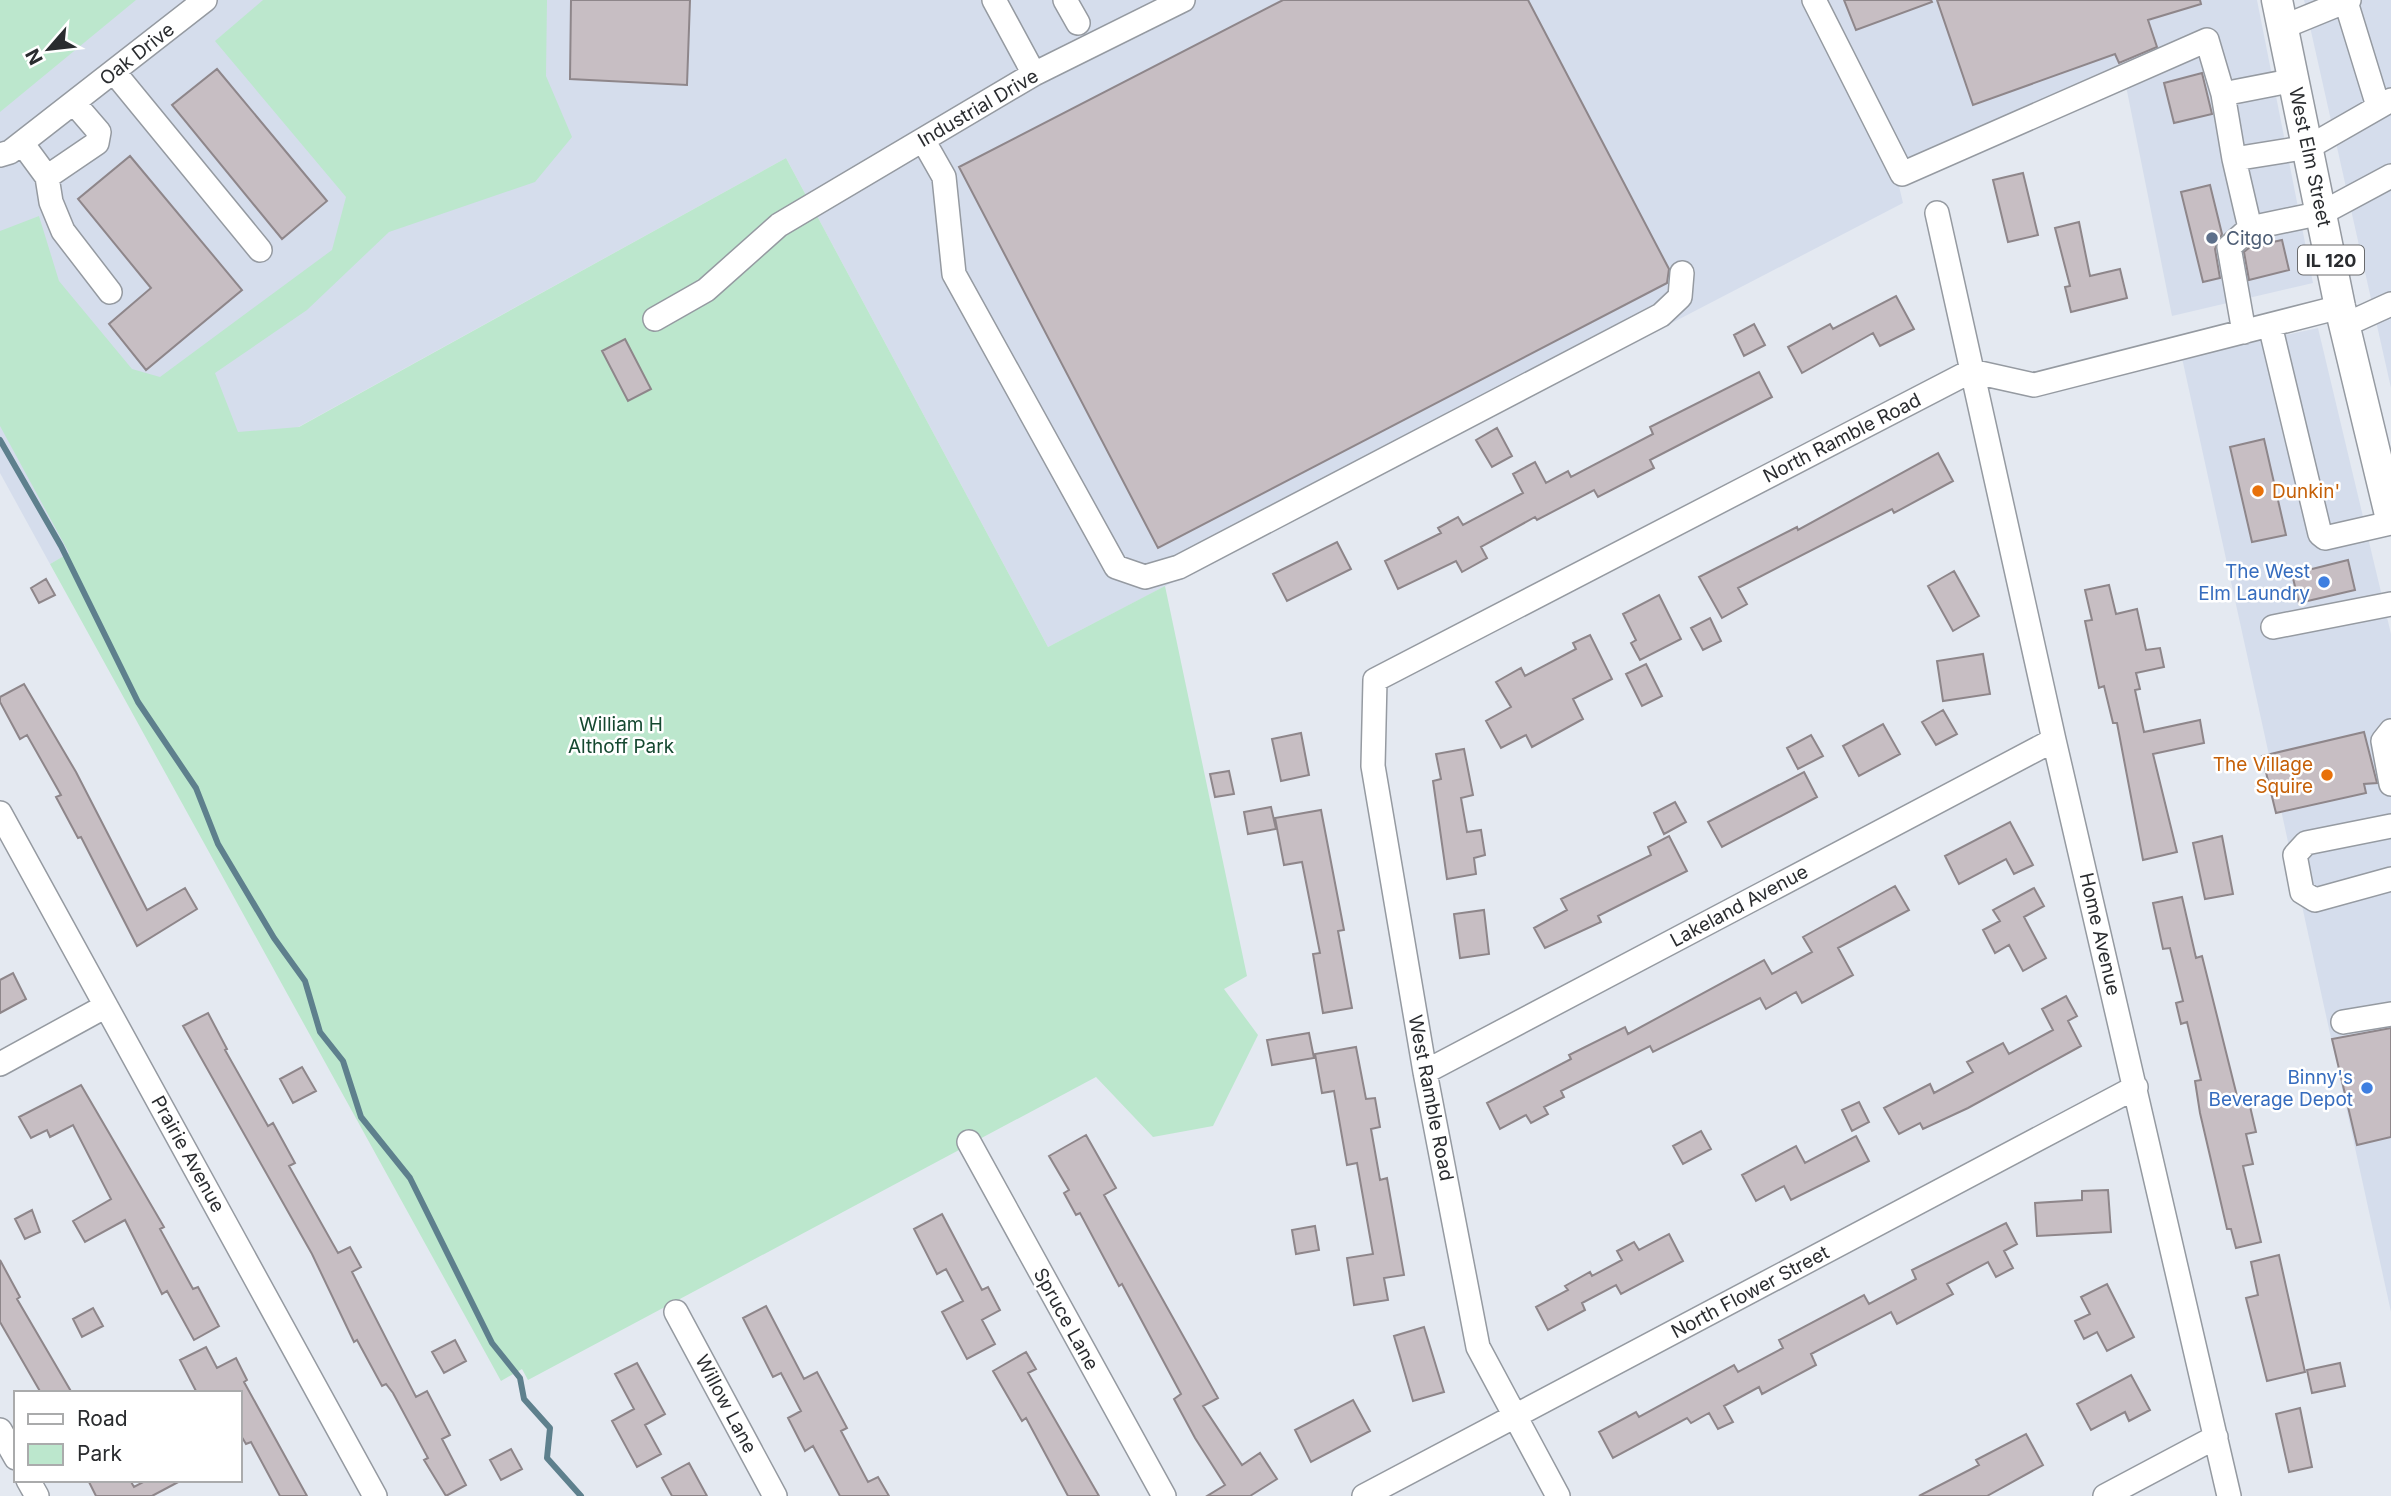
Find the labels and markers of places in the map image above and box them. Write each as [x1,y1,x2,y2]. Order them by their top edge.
place label: Citgo [2226,227,2274,250]
marker: Citgo [2204,230,2220,246]
place label: Dunkin' [2272,480,2340,503]
marker: Dunkin' [2250,483,2266,499]
place label: The West Elm Laundry [2198,560,2310,605]
marker: The West Elm Laundry [2316,574,2332,590]
place label: The Village Squire [2213,753,2313,798]
marker: The Village Squire [2319,767,2335,783]
place label: Binny's Beverage Depot [2209,1066,2353,1111]
marker: Binny's Beverage Depot [2359,1080,2375,1096]

